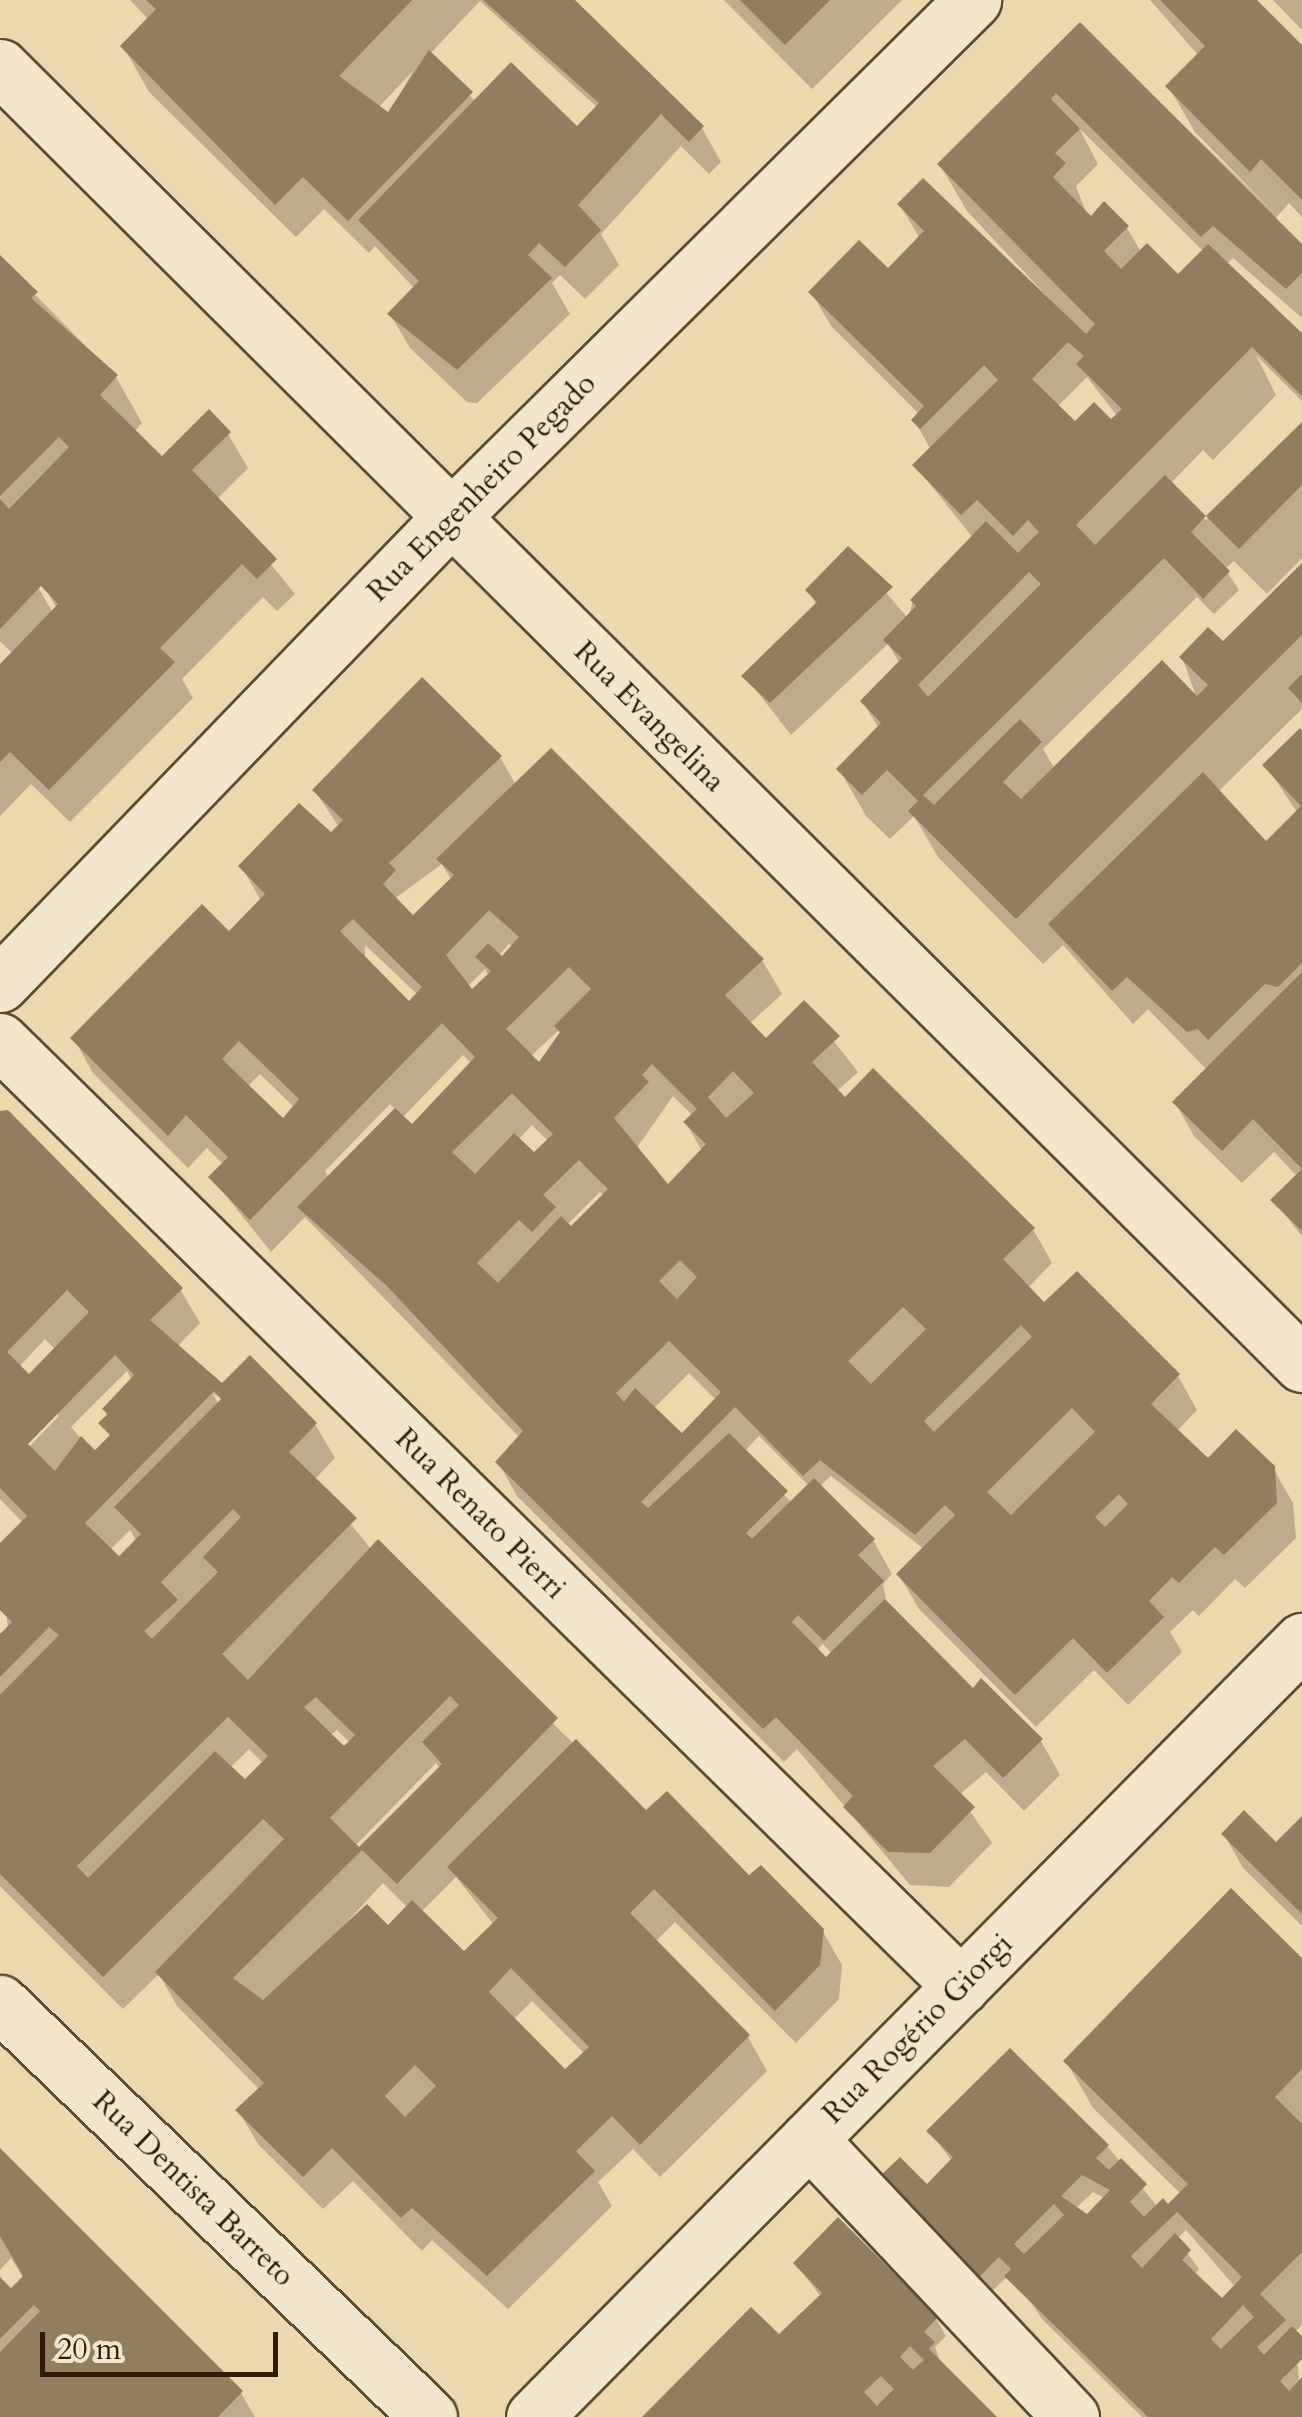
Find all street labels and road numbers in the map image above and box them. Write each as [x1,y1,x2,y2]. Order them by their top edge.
street label: Rua Engenheiro Pegado [360,366,604,610]
street label: Rua Evangelina [566,634,732,800]
street label: Rua Renato Pierri [387,1421,573,1607]
street label: Rua Rogério Giorgi [815,1926,1021,2132]
street label: Rua Dentista Barreto [85,2084,301,2294]

